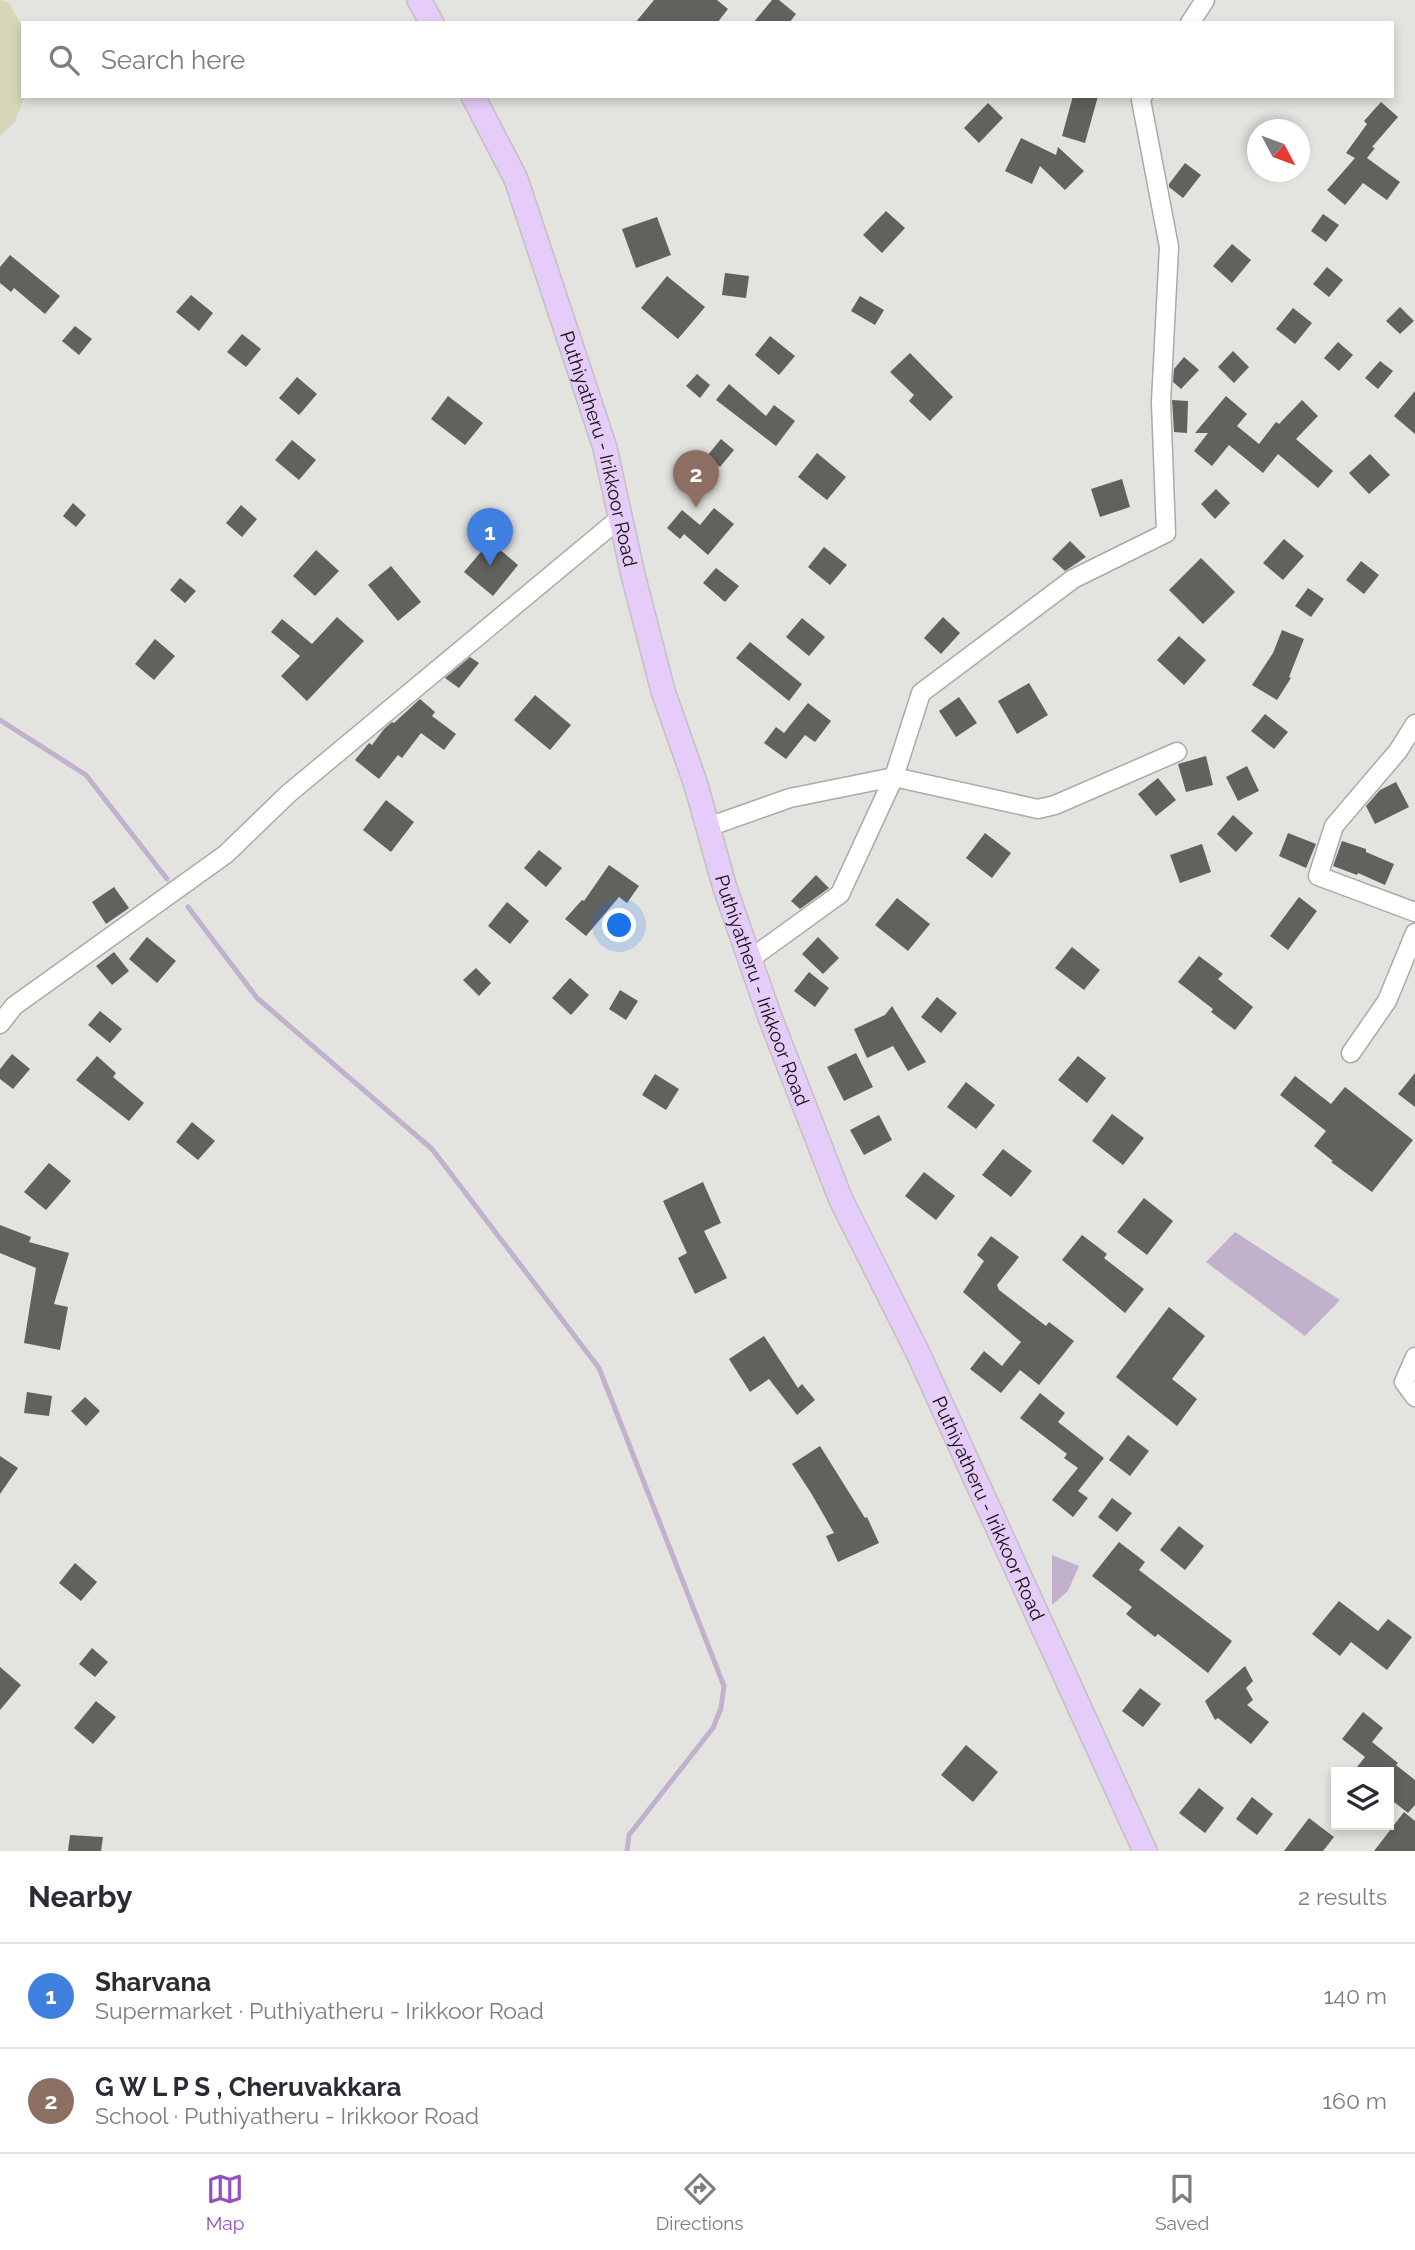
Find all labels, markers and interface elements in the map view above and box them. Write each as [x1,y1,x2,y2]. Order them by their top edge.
search box [21,21,1394,98]
icon: search [45,41,83,79]
text: Search here [101,45,245,75]
north arrow [1247,119,1310,182]
street label: Puthiyatheru - Irikkoor Road [556,328,642,569]
pin: 2 [673,450,719,508]
pin: 1 [467,508,513,566]
street label: Puthiyatheru - Irikkoor Road [711,872,814,1109]
your location [602,908,636,942]
street label: Puthiyatheru - Irikkoor Road [928,1393,1049,1624]
map controls [1331,1767,1394,1830]
button: layers [1331,1767,1394,1830]
text: Nearby [28,1879,132,1914]
text: 2 results [1298,1883,1387,1910]
text: Sharvana [95,1967,211,1997]
text: 1 [45,1982,57,2009]
text: 140 m [1324,1982,1387,2009]
text: Supermarket · Puthiyatheru - Irikkoor Road [95,1997,544,2024]
text: G W L P S , Cheruvakkara [95,2072,402,2102]
text: 2 [45,2087,57,2114]
text: 160 m [1322,2087,1387,2114]
text: School · Puthiyatheru - Irikkoor Road [95,2102,479,2129]
tab: Map [206,2170,244,2234]
tab: Directions [656,2170,744,2234]
tab: Saved [1155,2170,1209,2234]

